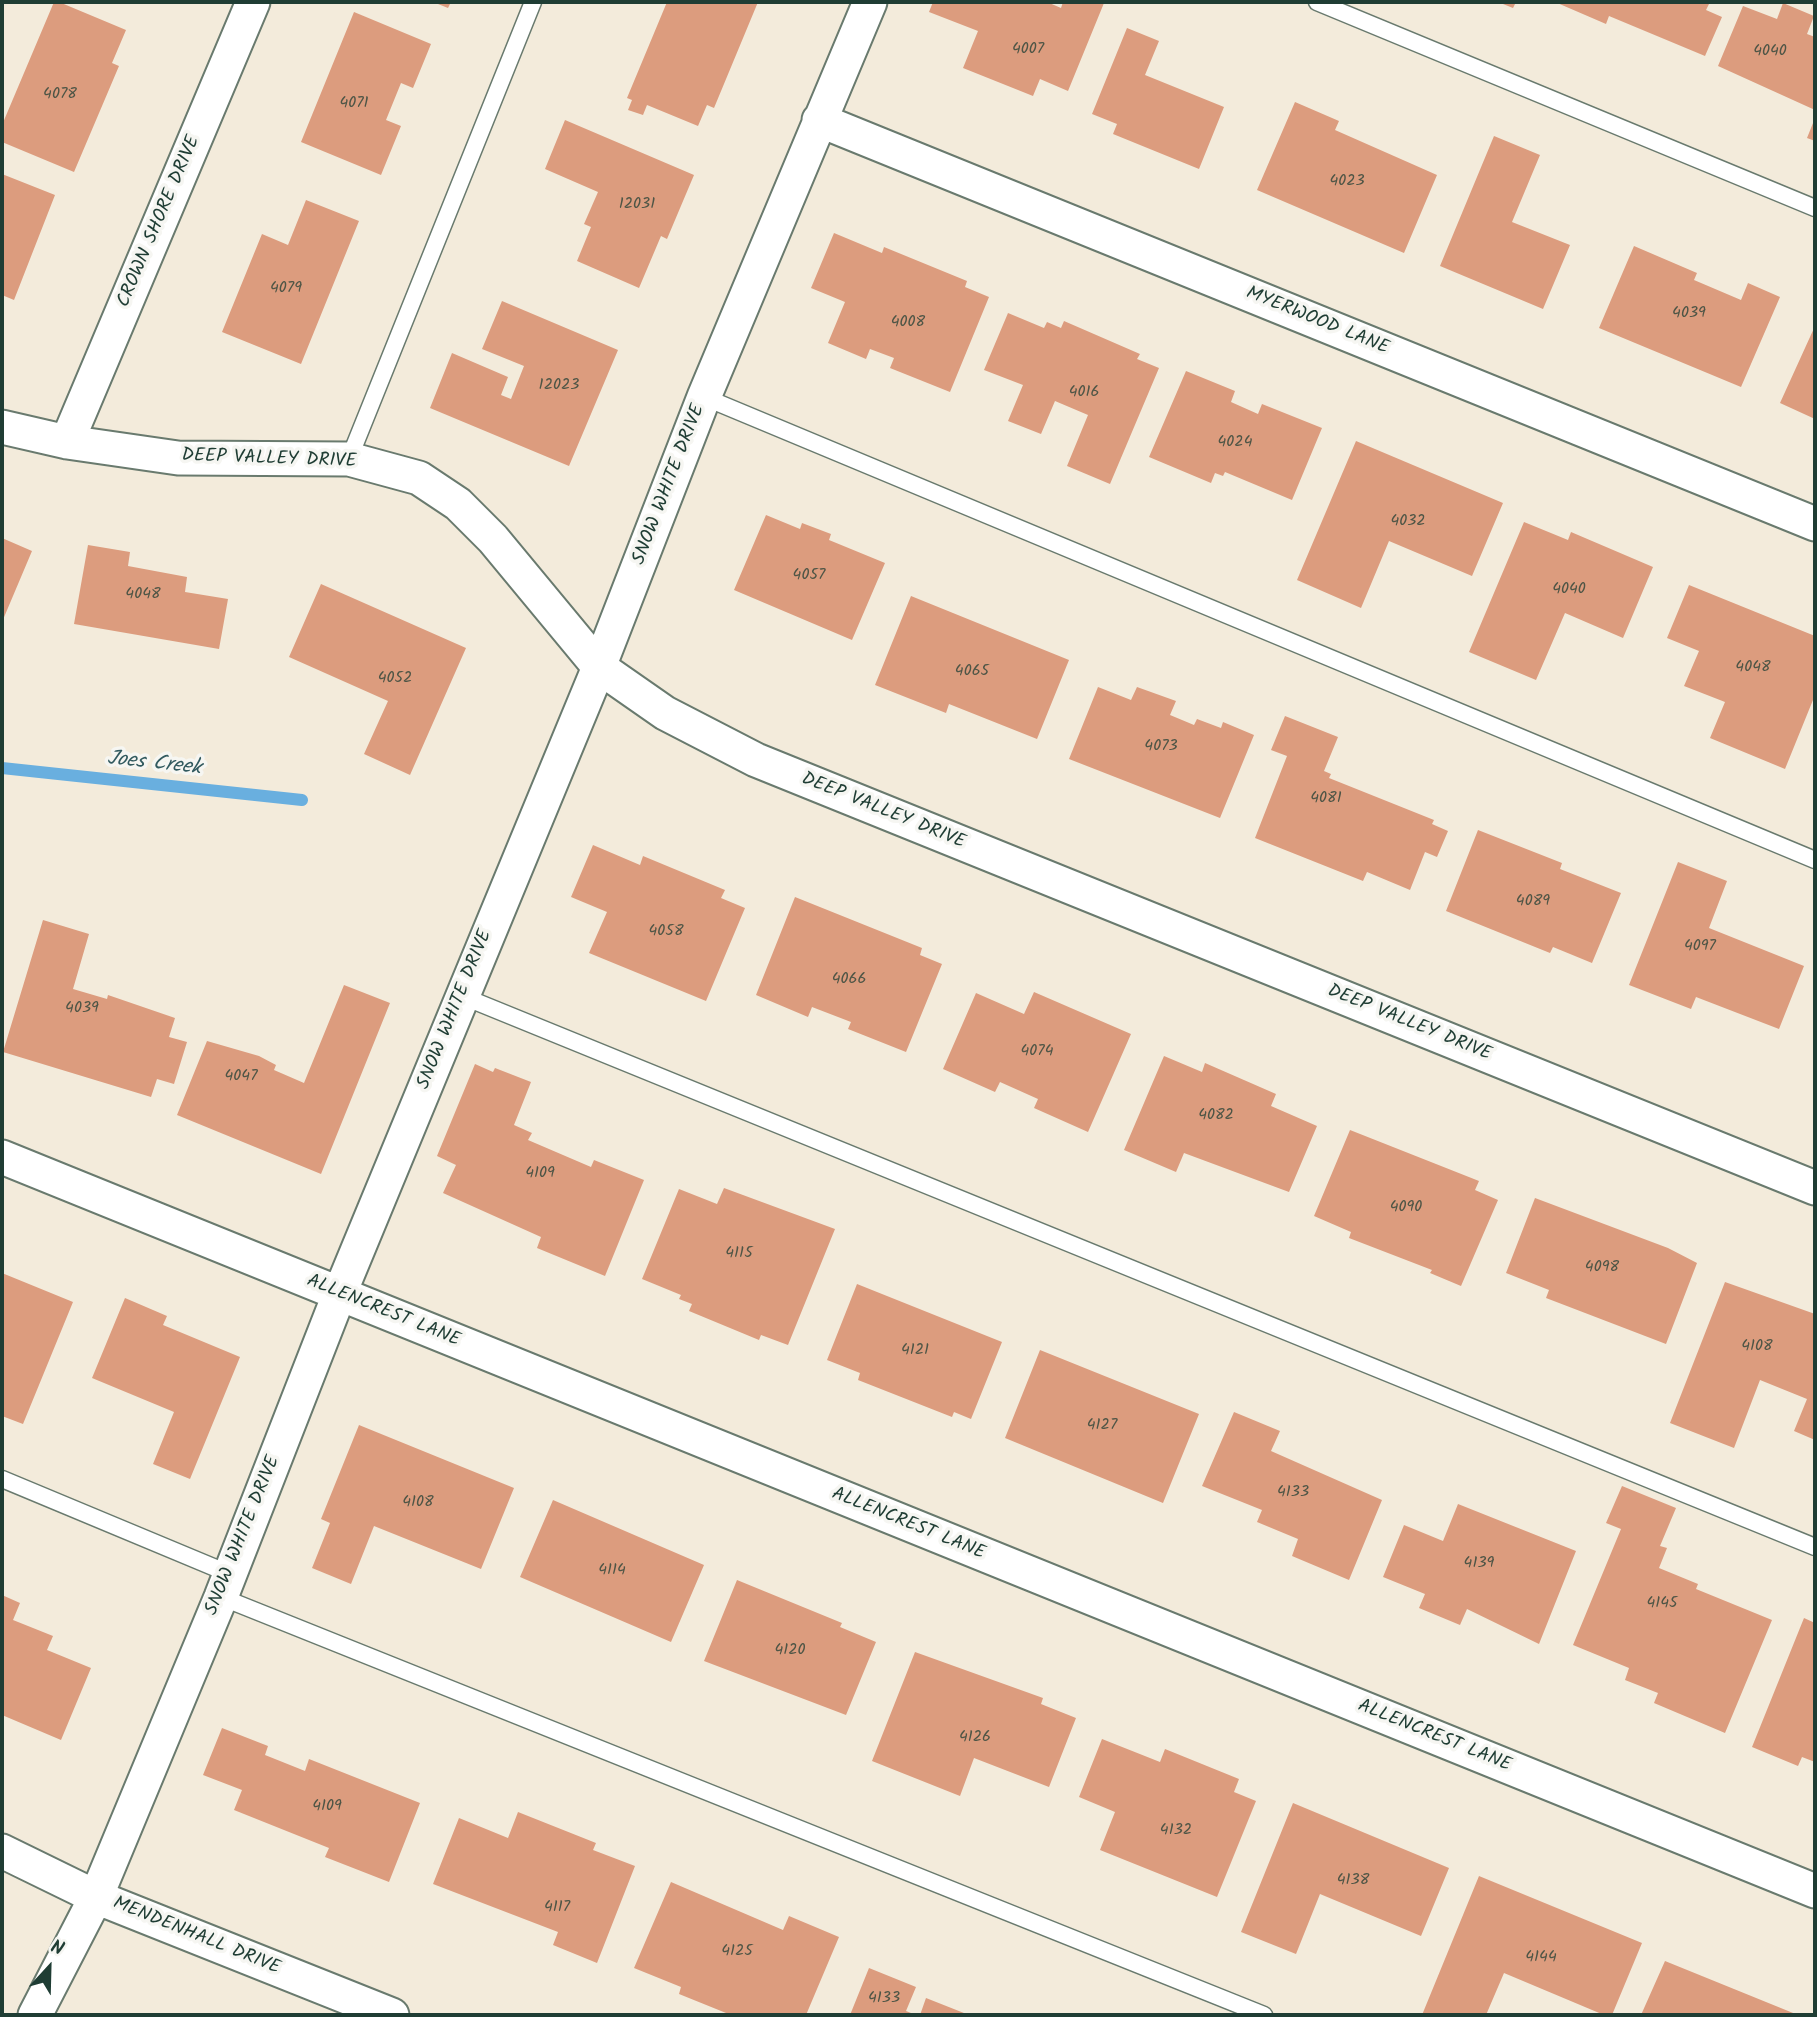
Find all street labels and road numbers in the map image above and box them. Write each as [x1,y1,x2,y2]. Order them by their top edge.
street label: CROWN SHORE DRIVE [114,133,206,311]
street label: MYERWOOD LANE [1242,283,1392,361]
street label: SNOW WHITE DRIVE [629,402,711,568]
street label: DEEP VALLEY DRIVE [181,446,357,474]
street label: DEEP VALLEY DRIVE [798,769,968,855]
street label: SNOW WHITE DRIVE [414,927,498,1093]
street label: DEEP VALLEY DRIVE [1324,981,1494,1067]
street label: ALLENCREST LANE [303,1271,463,1353]
street label: SNOW WHITE DRIVE [202,1453,286,1619]
street label: ALLENCREST LANE [828,1484,988,1566]
street label: ALLENCREST LANE [1354,1696,1514,1778]
street label: MENDENHALL DRIVE [109,1893,283,1981]

